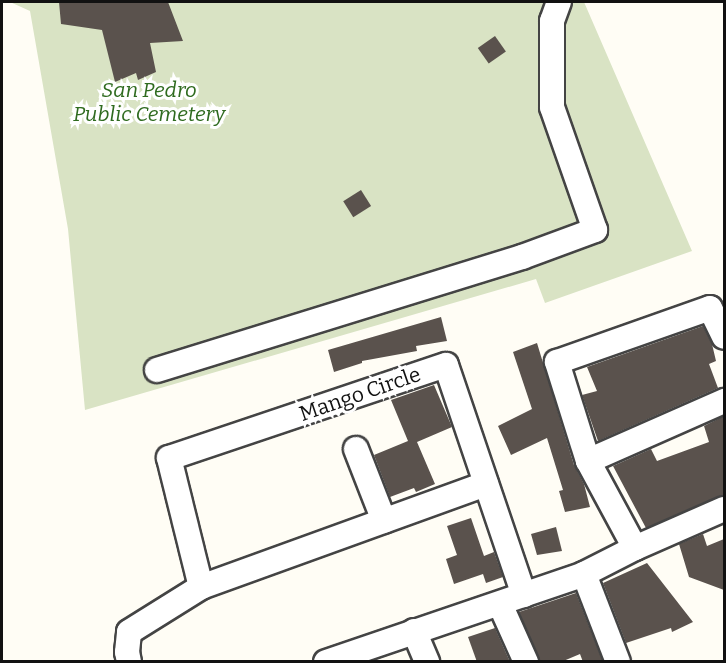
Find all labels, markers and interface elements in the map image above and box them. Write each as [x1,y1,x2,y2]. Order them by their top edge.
park label: San Pedro Public Cemetery [73,77,225,127]
street label: Mango Circle [296,361,424,427]

